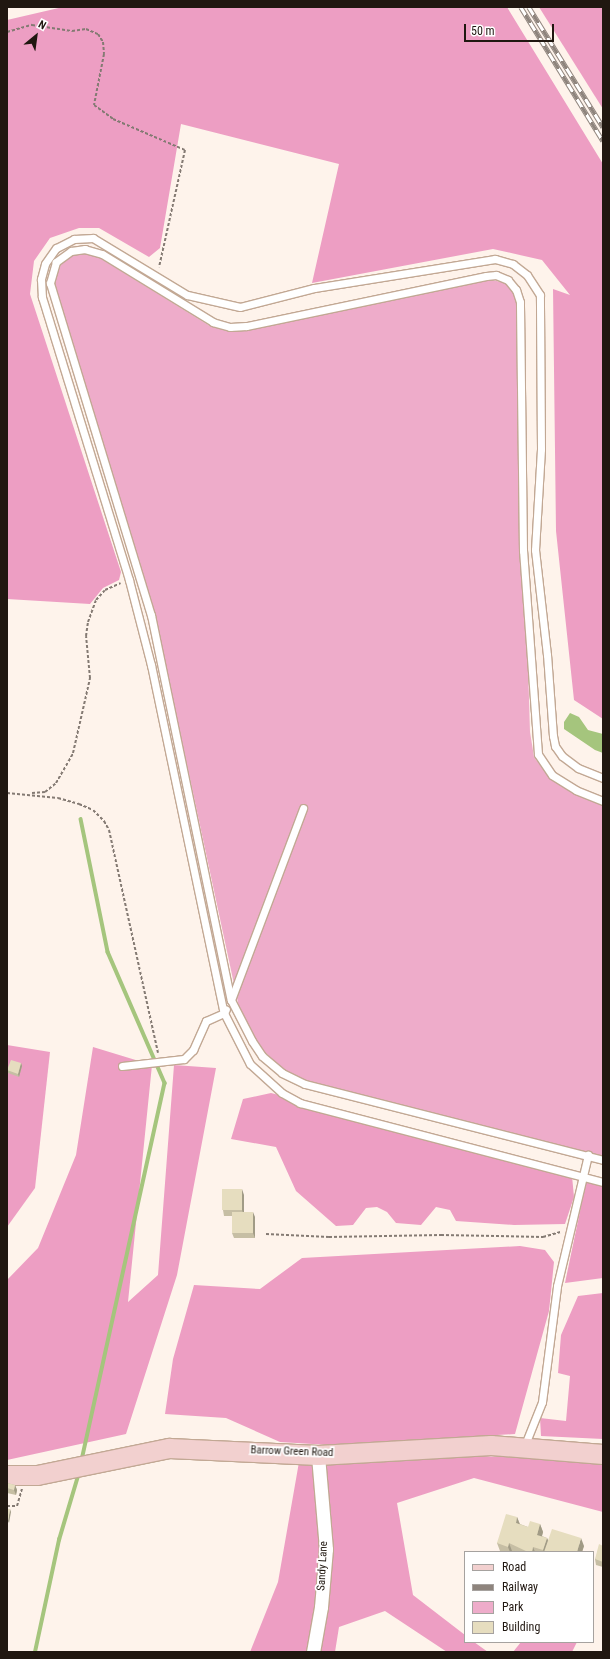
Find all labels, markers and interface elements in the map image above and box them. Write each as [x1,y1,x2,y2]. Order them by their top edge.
north arrow [16,16,56,56]
scale bar [466,16,556,42]
text: N [36,18,48,32]
text: 50 m [471,24,495,38]
street label: Barrow Green Road [250,1444,334,1460]
street label: Sandy Lane [315,1541,331,1591]
legend [464,1551,594,1643]
text: Road [502,1560,526,1574]
text: Railway [502,1580,538,1594]
text: Park [502,1600,523,1614]
text: Building [502,1620,540,1634]

